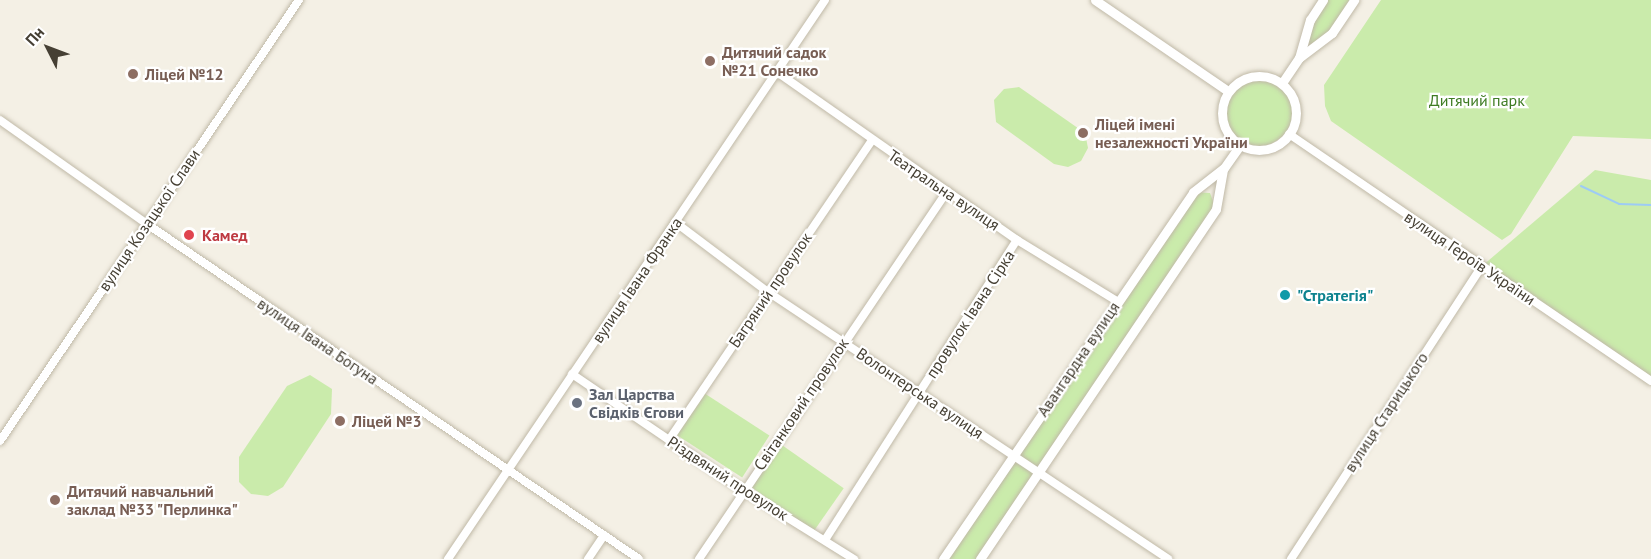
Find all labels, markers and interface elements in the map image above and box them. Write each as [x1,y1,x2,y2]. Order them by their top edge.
north arrow [18,18,78,78]
text: Пн [21,22,48,50]
place label: Дитячий садок №21 Сонечко [722,42,826,80]
marker: Дитячий садок №21 Сонечко [703,54,717,68]
place label: Ліцей №12 [145,64,224,84]
marker: Ліцей №12 [126,67,140,81]
park label: Дитячий парк [1429,90,1525,110]
place label: Ліцей імені незалежності України [1095,114,1248,152]
marker: Ліцей імені незалежності України [1076,126,1090,140]
street label: вулиця Козацької Слави [94,145,204,295]
street label: Театральна вулиця [885,146,1003,234]
street label: вулиця Героїв України [1401,207,1539,309]
street label: вулиця Івана Франка [588,214,686,346]
place label: Камед [202,225,248,245]
marker: Камед [180,226,198,244]
street label: Багряний провулок [724,229,816,351]
street label: провулок Івана Сірка [921,246,1019,382]
place label: "Стратегія" [1297,285,1373,305]
marker: "Стратегія" [1278,288,1292,302]
street label: вулиця Івана Богуна [254,294,382,388]
street label: Авангардна вулиця [1033,298,1123,420]
street label: Світанковий провулок [750,334,852,474]
street label: Волонтерська вулиця [853,343,987,443]
street label: вулиця Старицького [1340,349,1432,475]
place label: Зал Царства Свідків Єгови [589,384,684,422]
marker: Зал Царства Свідків Єгови [570,396,584,410]
place label: Ліцей №3 [352,411,422,431]
marker: Ліцей №3 [333,414,347,428]
street label: Різдвяний провулок [664,432,792,524]
place label: Дитячий навчальний заклад №33 "Перлинка" [67,481,239,519]
marker: Дитячий навчальний заклад №33 "Перлинка" [48,493,62,507]

